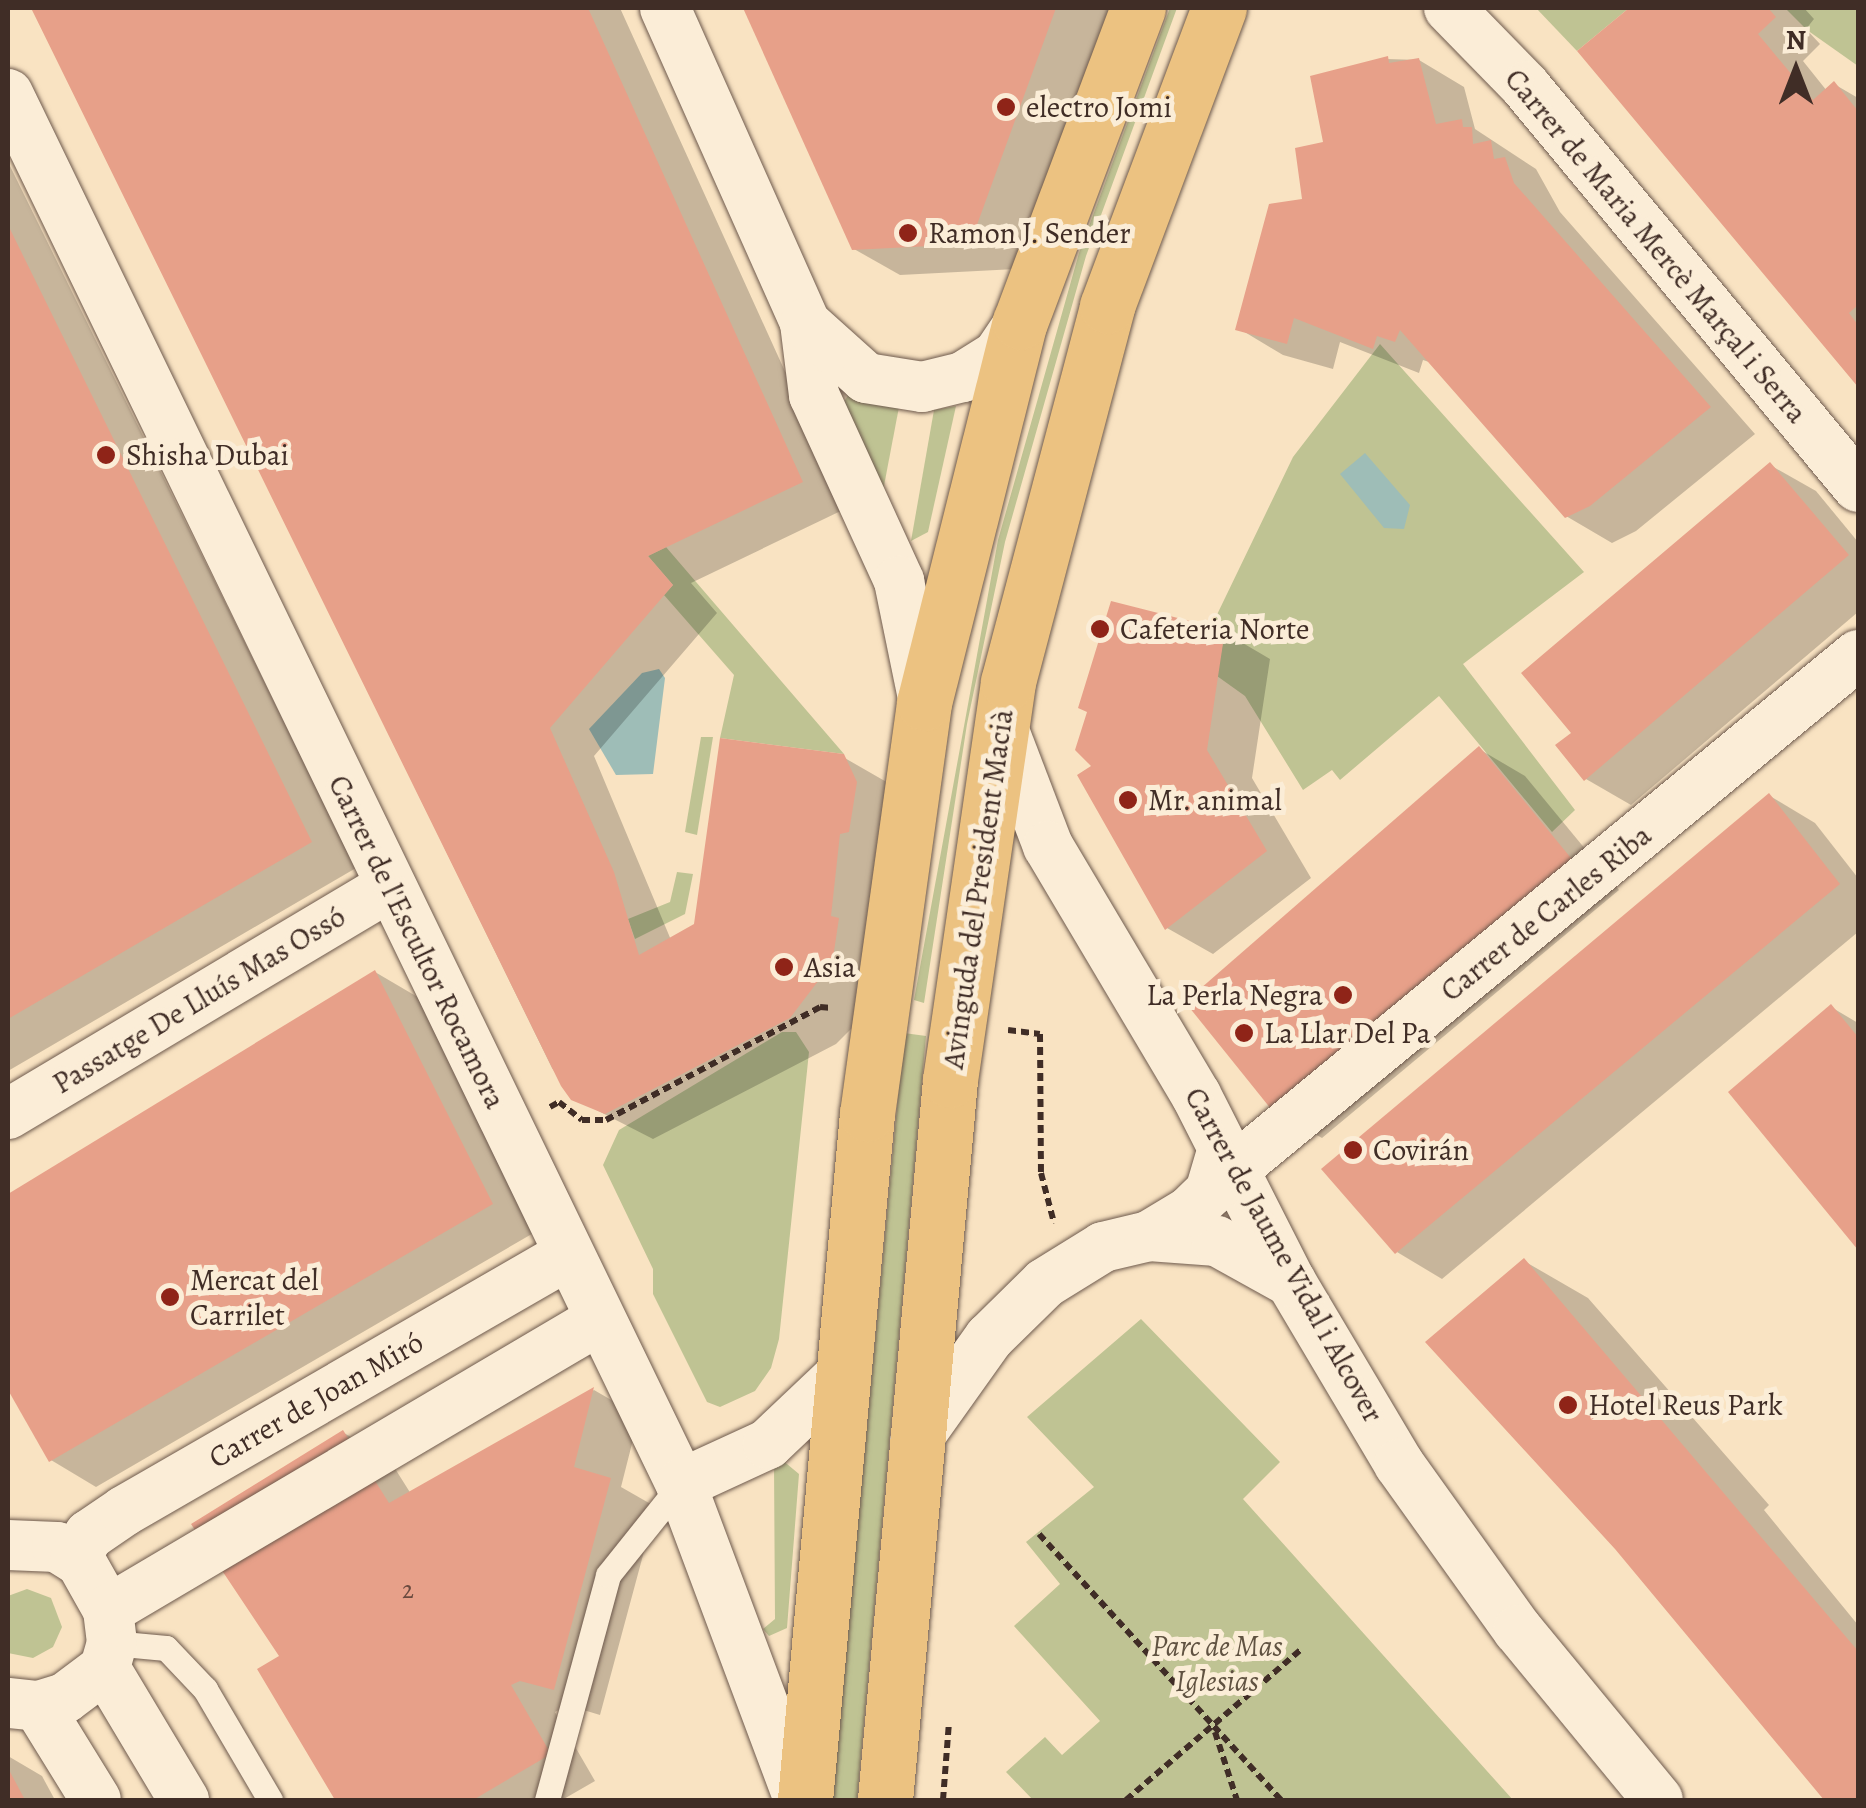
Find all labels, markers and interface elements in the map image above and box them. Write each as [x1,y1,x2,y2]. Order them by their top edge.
north arrow [1746,20,1846,120]
text: N [1786,21,1806,59]
street label: Carrer de Maria Mercè Marçal i Serra [1497,61,1815,431]
place label: electro Jomi [1026,89,1172,125]
marker: electro Jomi [995,96,1017,118]
place label: Ramon J. Sender [928,215,1131,251]
marker: Ramon J. Sender [897,222,919,244]
place label: Shisha Dubai [126,437,289,473]
marker: Shisha Dubai [95,444,117,466]
place label: Cafeteria Norte [1120,611,1310,647]
marker: Cafeteria Norte [1089,618,1111,640]
street label: Avinguda del President Macià [935,707,1021,1071]
street label: Carrer de l'Escultor Rocamora [320,769,514,1115]
place label: Mr. animal [1148,782,1282,818]
marker: Mr. animal [1117,789,1139,811]
street label: Carrer de Carles Riba [1433,817,1659,1009]
street label: Passatge De Lluís Mas Ossó [46,898,352,1102]
place label: Asia [804,949,856,985]
marker: Asia [773,956,795,978]
place label: La Perla Negra [1146,977,1323,1013]
marker: La Perla Negra [1332,984,1354,1006]
place label: La Llar Del Pa [1264,1015,1431,1051]
marker: La Llar Del Pa [1233,1022,1255,1044]
street label: Carrer de Jaume Vidal i Alcover [1177,1081,1391,1429]
place label: Covirán [1373,1132,1469,1168]
marker: Covirán [1342,1139,1364,1161]
place label: Mercat del Carrilet [190,1262,319,1332]
marker: Mercat del Carrilet [159,1286,181,1308]
street label: Carrer de Joan Miró [202,1324,430,1476]
place label: Hotel Reus Park [1588,1387,1783,1423]
marker: Hotel Reus Park [1557,1394,1579,1416]
house number: 2 [402,1575,414,1605]
park label: Parc de Mas Iglesias [1151,1628,1283,1698]

